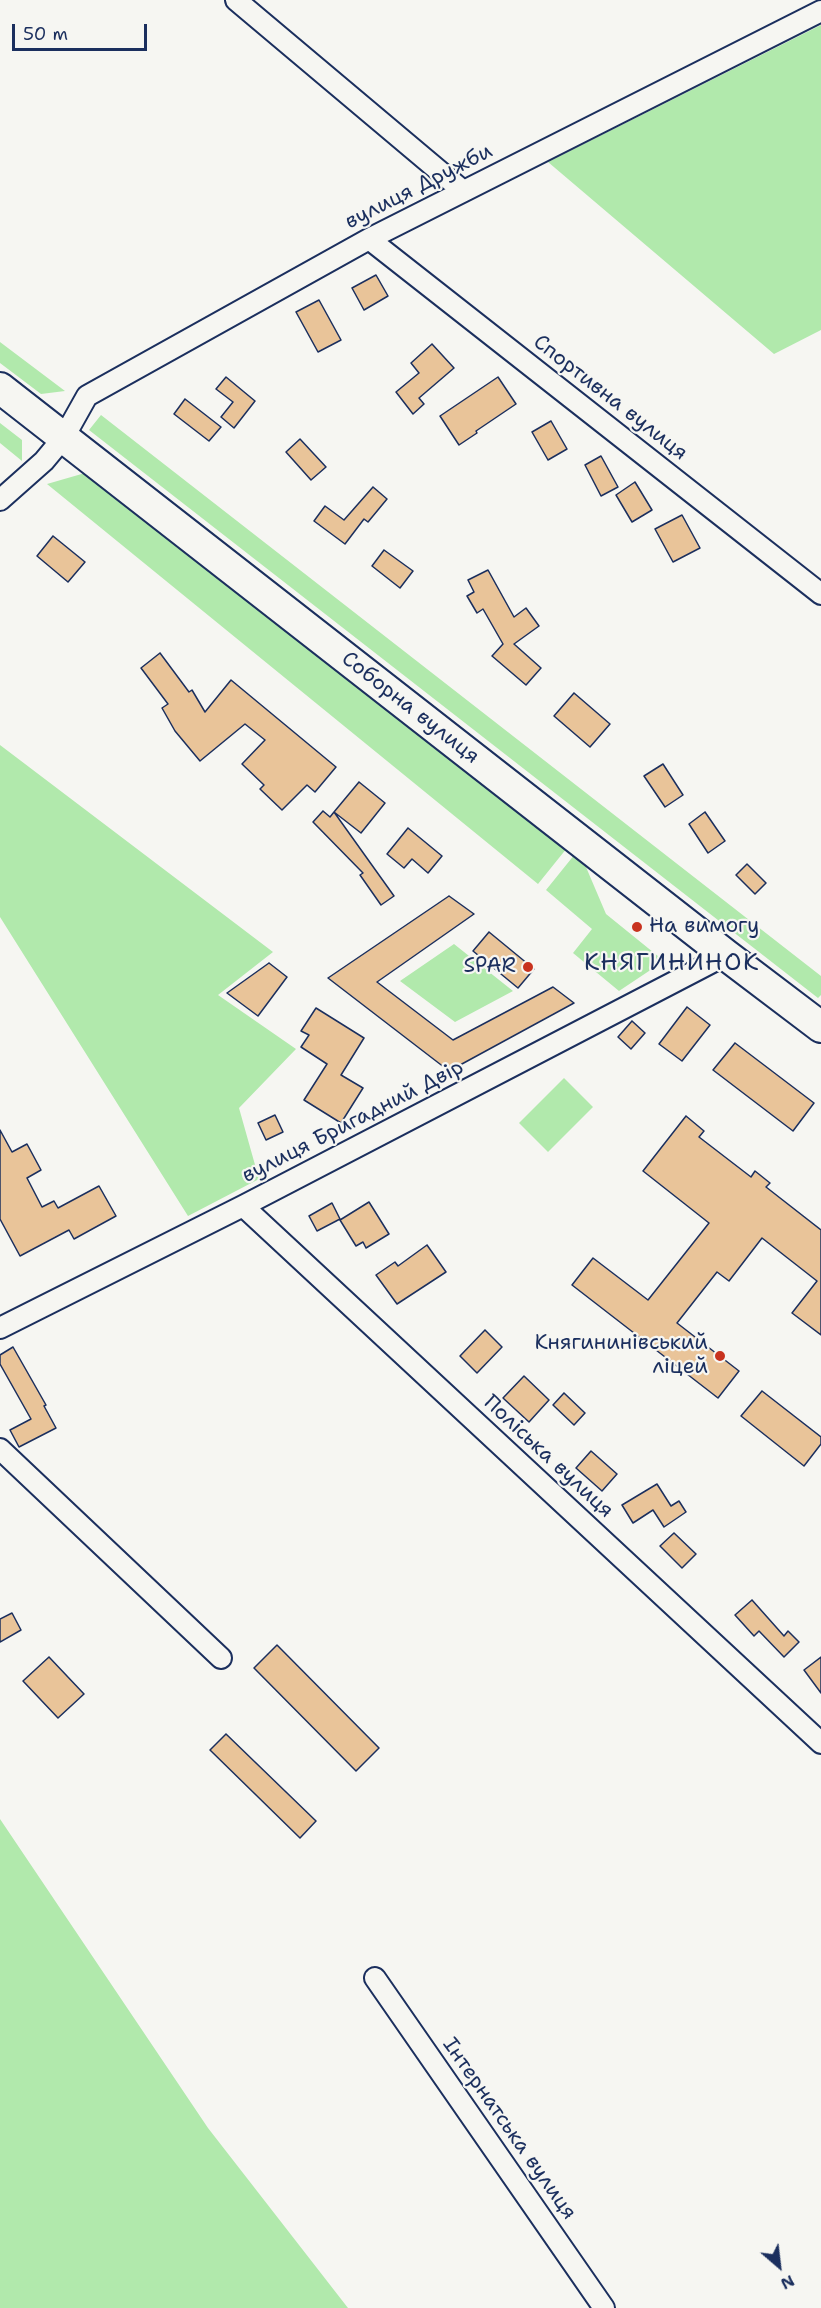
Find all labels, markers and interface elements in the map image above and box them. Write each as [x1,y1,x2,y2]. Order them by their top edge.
scale bar [15,12,150,50]
text: 50 m [23,22,68,46]
street label: вулиця Дружби [341,139,497,235]
street label: Спортивна вулиця [528,330,692,466]
street label: Соборна вулиця [336,646,484,770]
place label: На вимогу [649,914,759,940]
marker: На вимогу [630,920,644,934]
district label: КНЯГИНИНОК [584,950,760,978]
place label: SPAR [464,954,516,980]
marker: SPAR [521,960,535,974]
street label: вулиця Бригадний Двір [238,1055,468,1189]
place label: Княгининівський ліцей [534,1331,708,1381]
marker: Княгининівський ліцей [713,1349,727,1363]
street label: Поліська вулиця [478,1390,618,1524]
street label: Інтернатська вулиця [437,2033,581,2225]
north arrow [749,2236,809,2296]
text: N [777,2270,798,2295]

